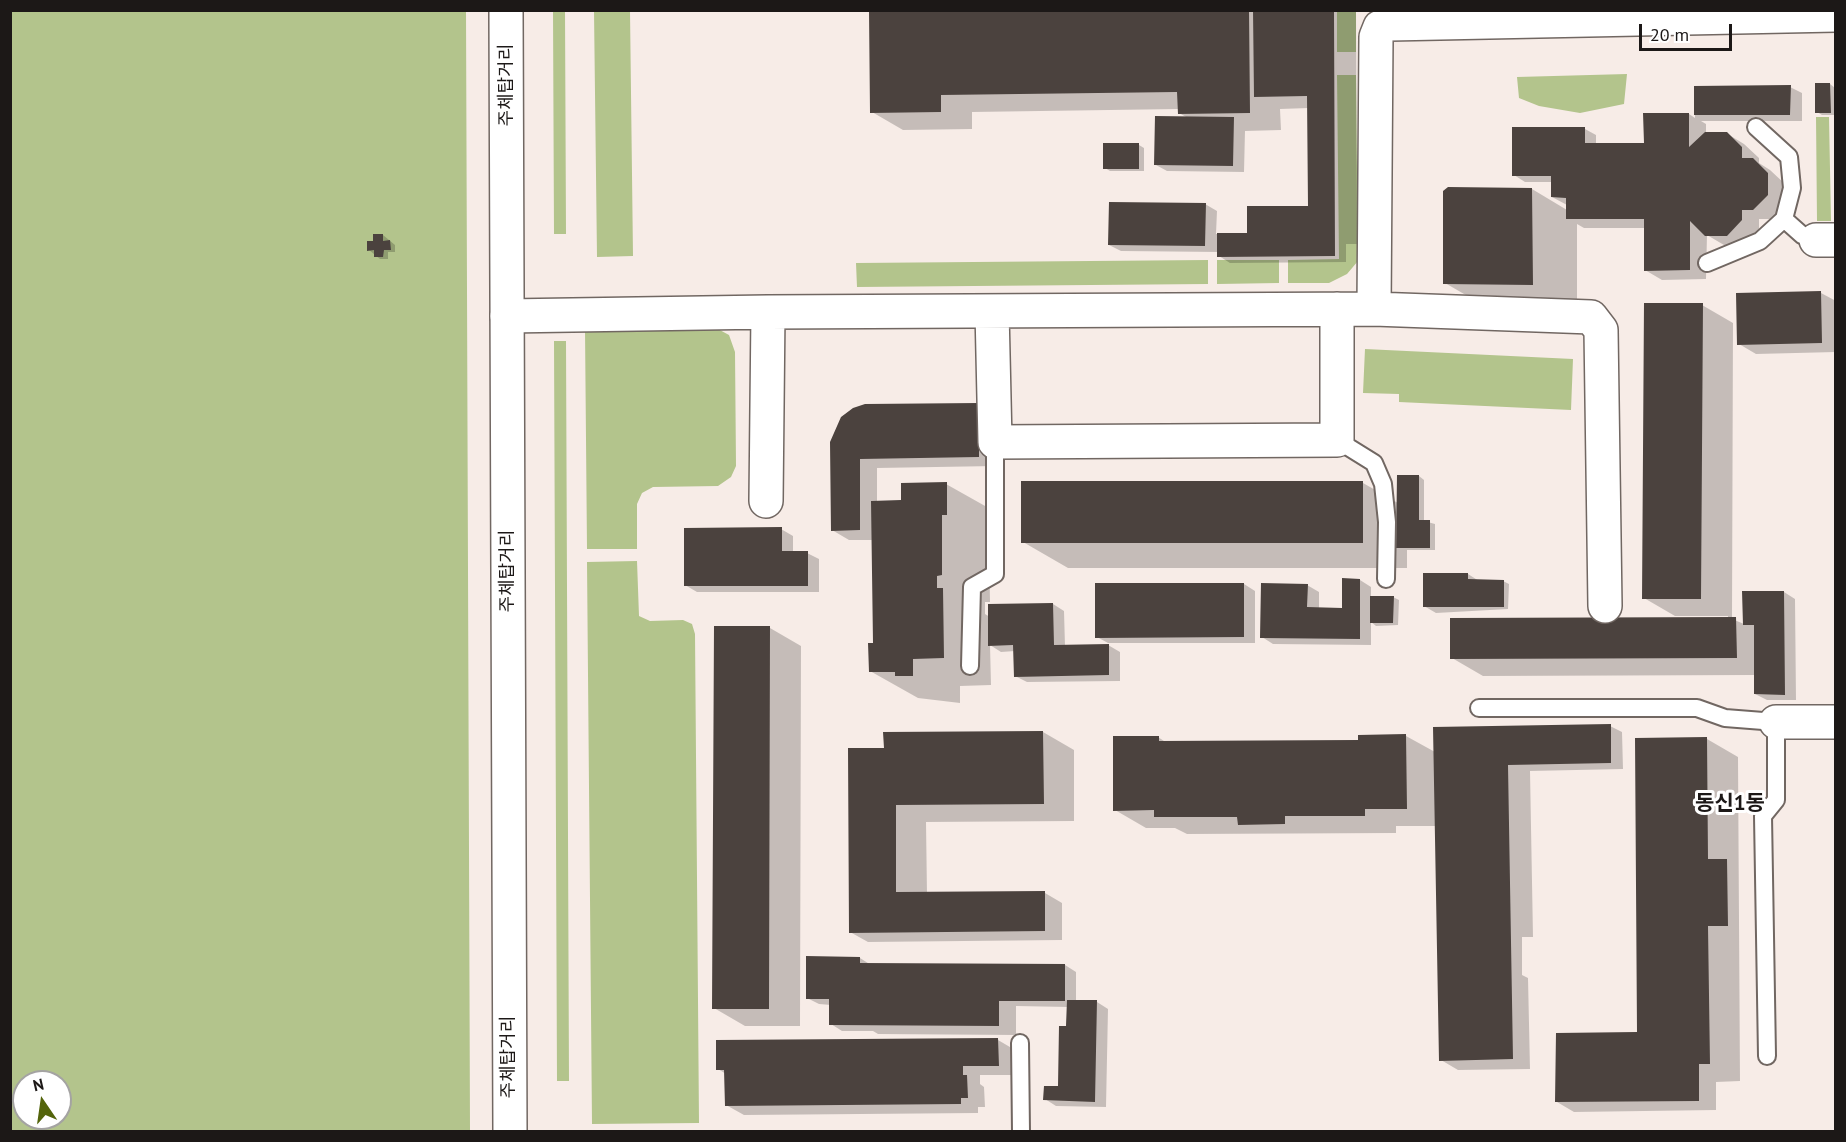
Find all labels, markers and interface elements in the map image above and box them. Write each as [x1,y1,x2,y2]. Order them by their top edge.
scale bar [1642,12,1735,50]
text: 20 m [1650,23,1689,46]
street label: 주체탑거리 [496,44,518,126]
street label: 주체탑거리 [497,530,519,612]
district label: 동신1동 [1695,791,1765,817]
street label: 주체탑거리 [498,1016,520,1098]
north arrow [12,1070,72,1130]
text: N [31,1073,46,1095]

